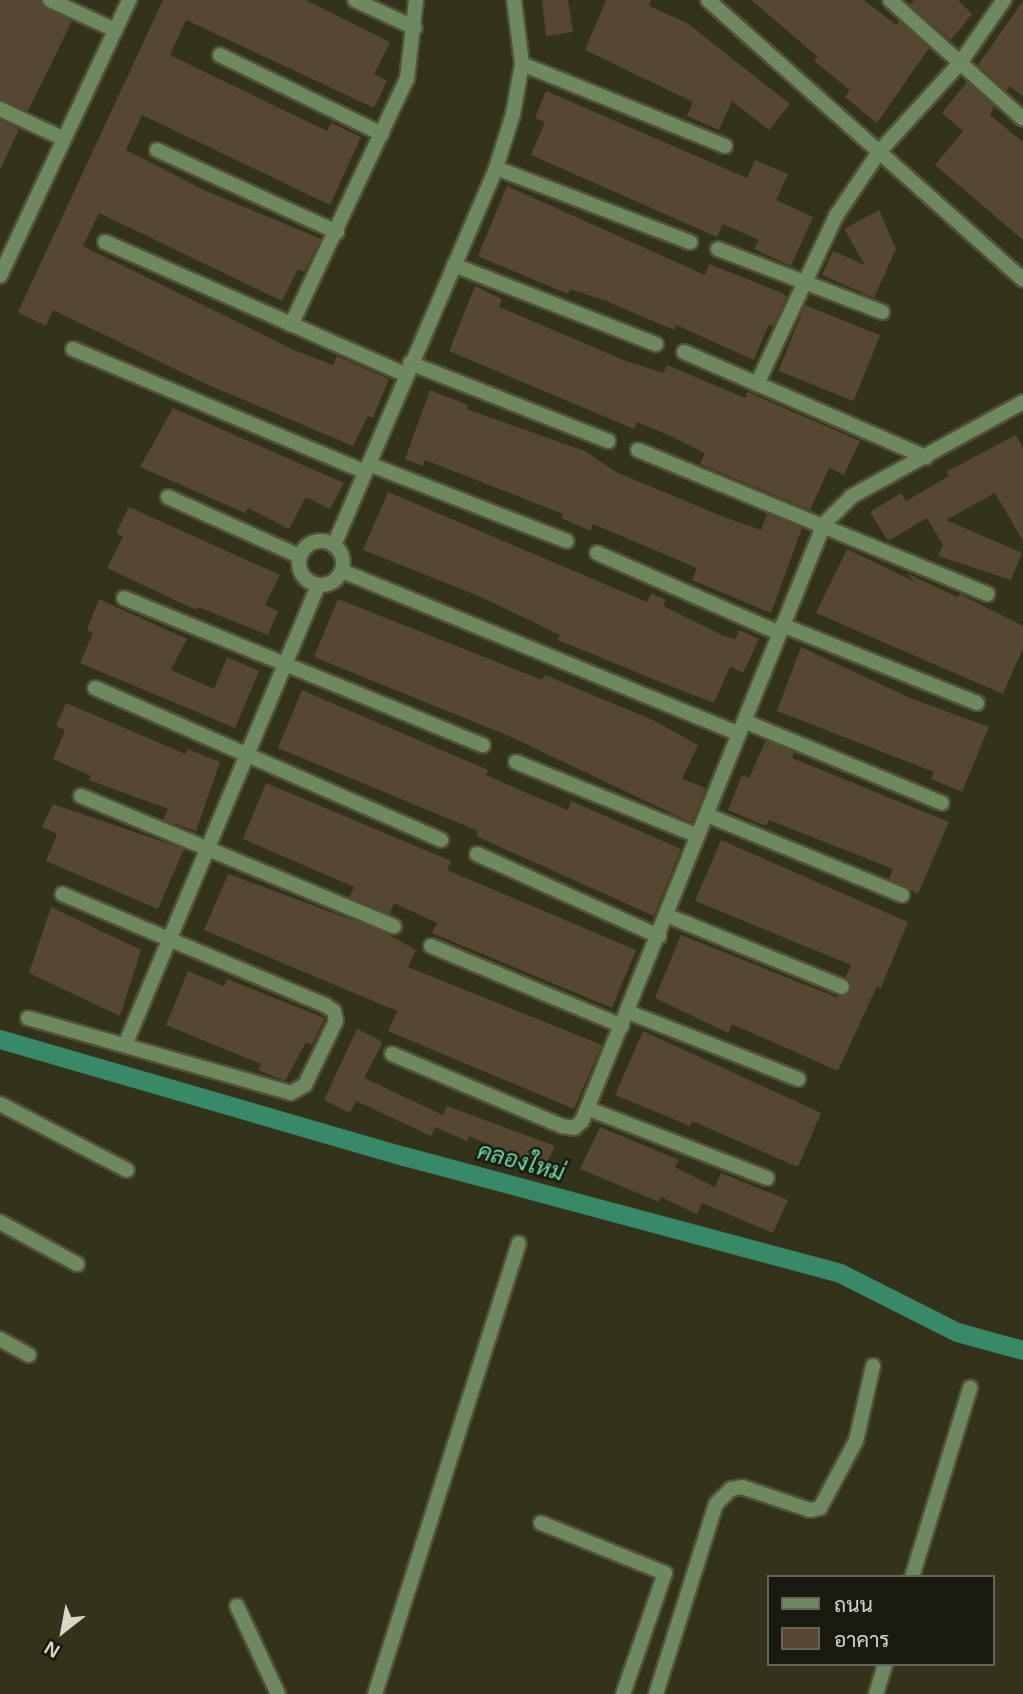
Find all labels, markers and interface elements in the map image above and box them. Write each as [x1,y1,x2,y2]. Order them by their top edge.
water label: คลองใหม่ [475,1137,567,1187]
legend [768,1575,995,1666]
text: ถนน [834,1593,873,1616]
north arrow [28,1596,98,1666]
text: อาคาร [834,1628,890,1651]
text: N [41,1637,63,1662]

